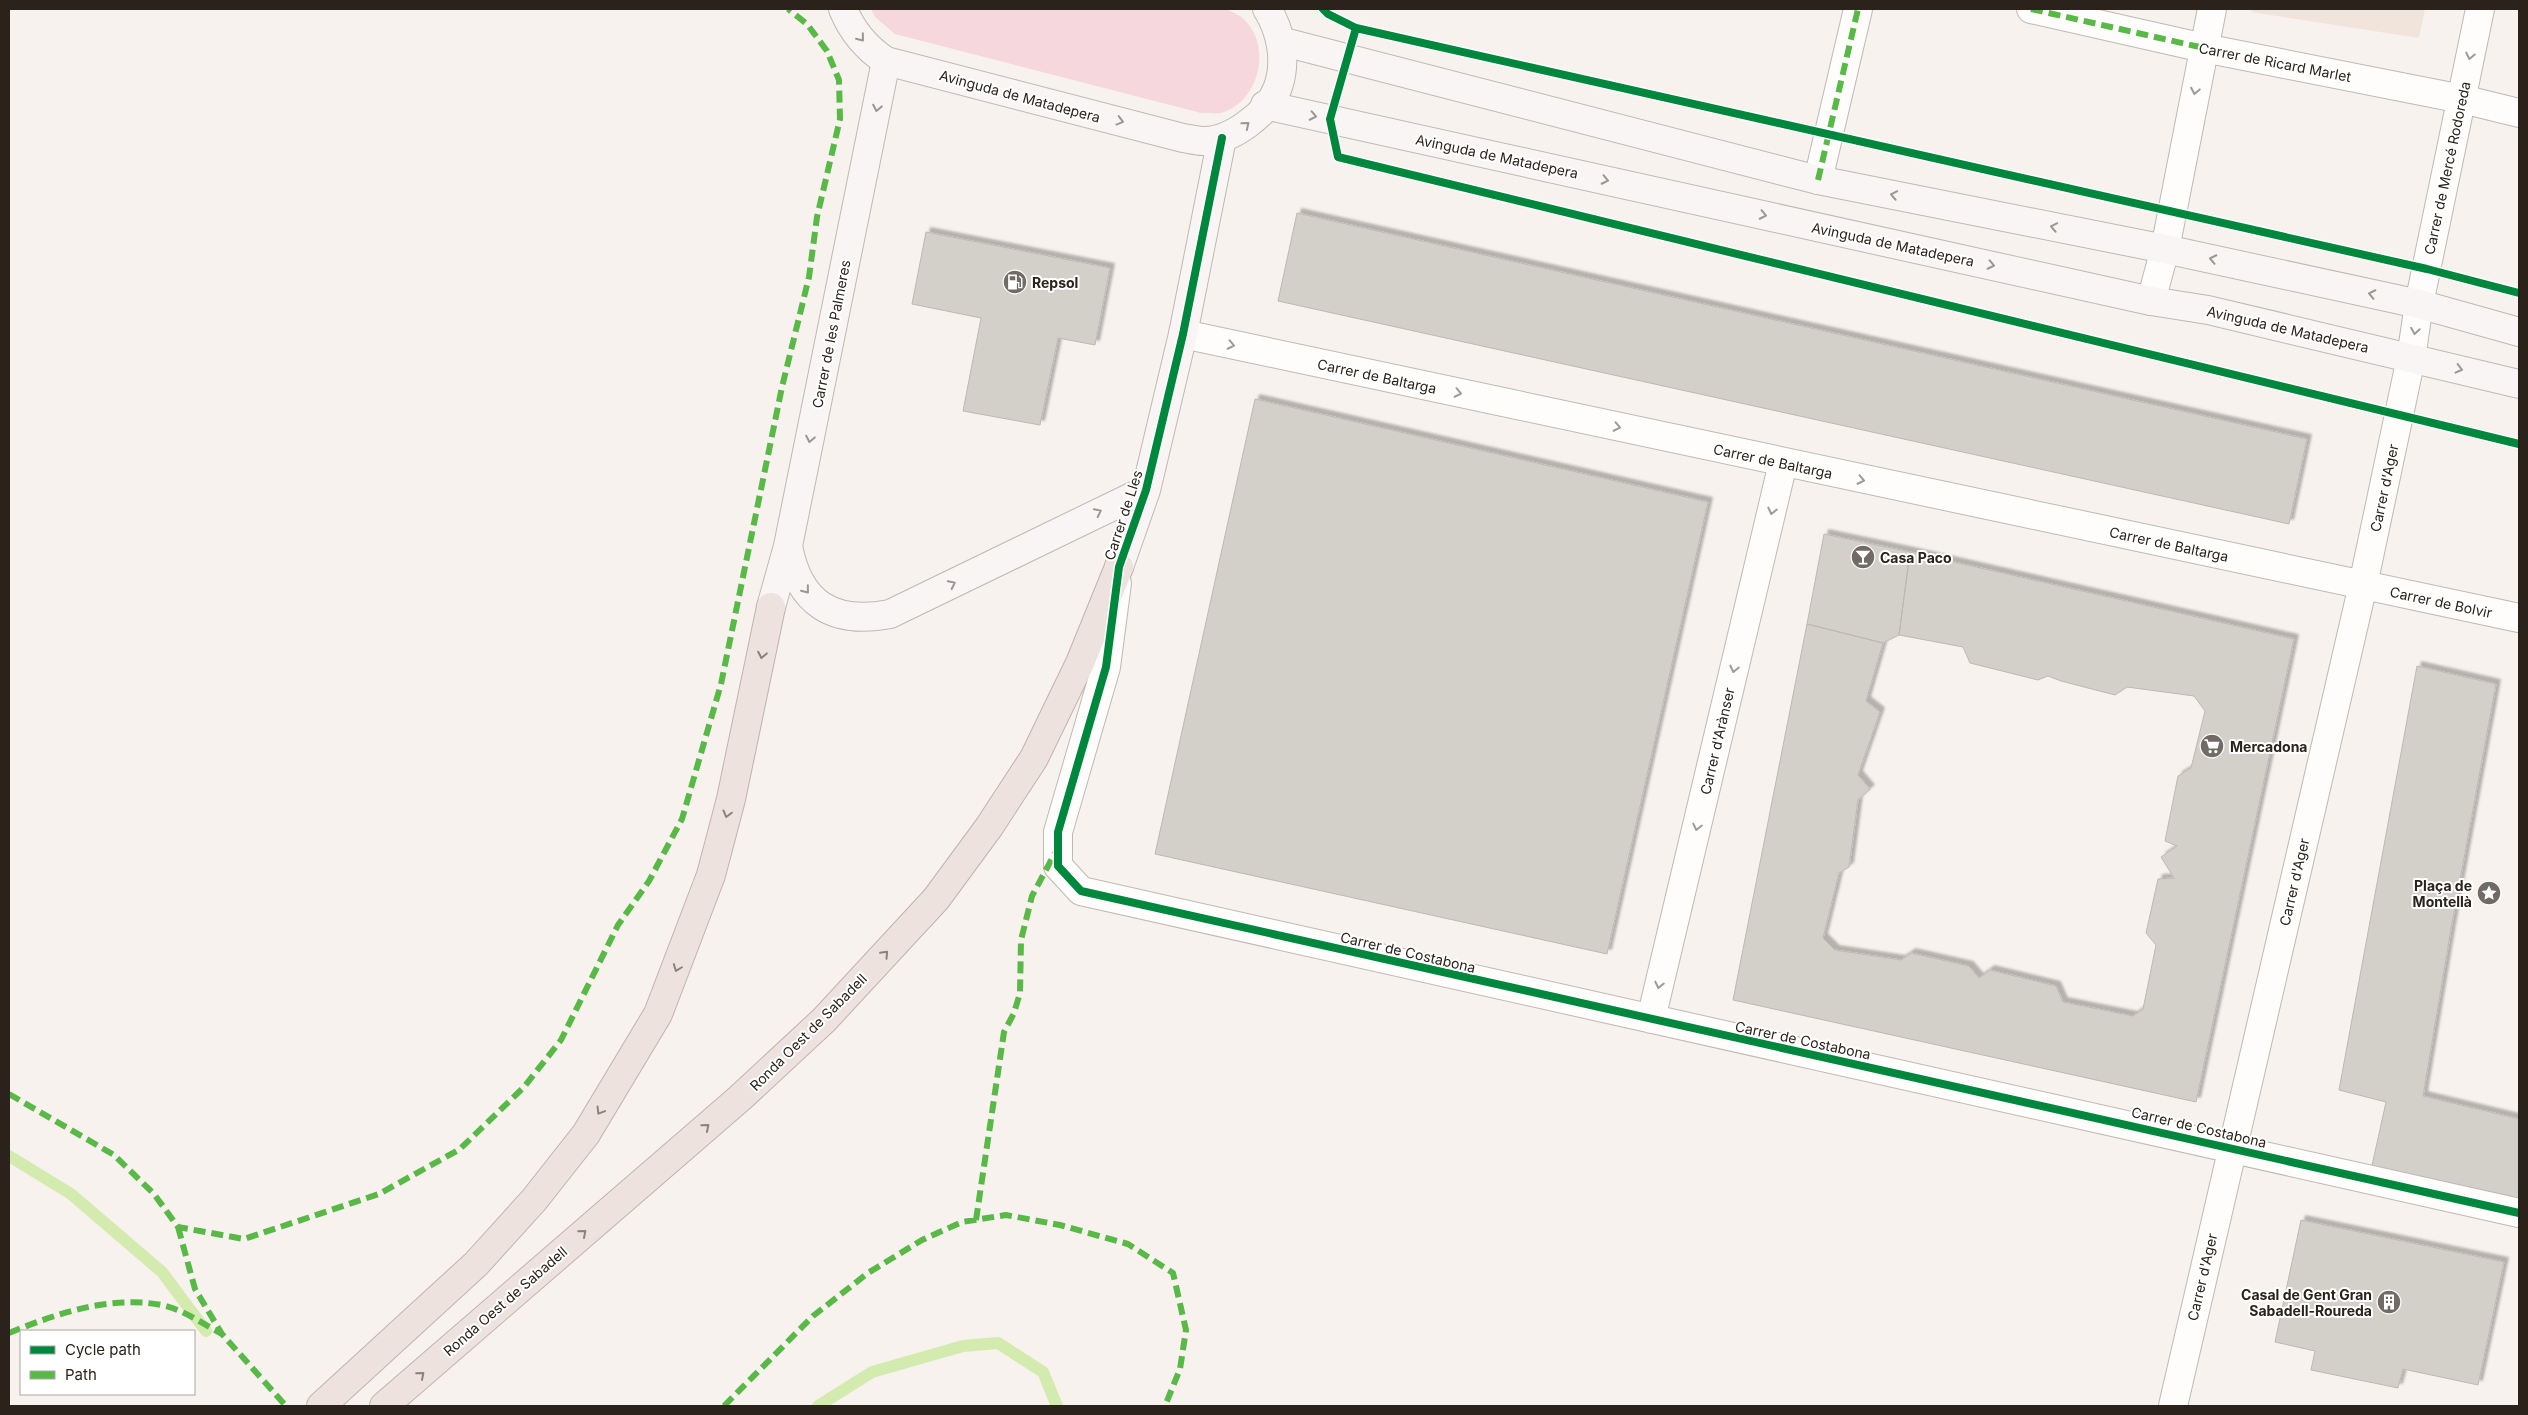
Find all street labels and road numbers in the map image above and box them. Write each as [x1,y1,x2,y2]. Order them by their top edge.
street label: Carrer de Ricard Marlet [2197,39,2353,85]
street label: Avinguda de Matadepera [938,66,1102,126]
street label: Carrer de Mercé Rodoreda [2420,80,2474,256]
street label: Avinguda de Matadepera [1414,130,1580,182]
street label: Avinguda de Matadepera [1810,218,1976,270]
street label: Carrer de les Palmeres [808,258,854,410]
street label: Avinguda de Matadepera [2205,302,2371,356]
street label: Carrer de Baltarga [1316,355,1438,397]
street label: Carrer de Baltarga [1712,440,1834,482]
street label: Carrer d'Ager [2366,443,2402,533]
street label: Carrer de Lles [1100,468,1146,562]
street label: Carrer de Baltarga [2108,523,2230,565]
street label: Carrer de Bolvir [2388,583,2494,621]
street label: Carrer d'Arànser [1696,686,1738,796]
street label: Carrer d'Ager [2276,837,2312,927]
street label: Carrer de Costabona [1339,928,1477,976]
street label: Ronda Oest de Sabadell [746,970,870,1094]
street label: Carrer de Costabona [1734,1017,1872,1063]
street label: Carrer de Costabona [2130,1103,2268,1151]
street label: Carrer d'Ager [2184,1232,2220,1322]
street label: Ronda Oest de Sabadell [440,1243,570,1359]

